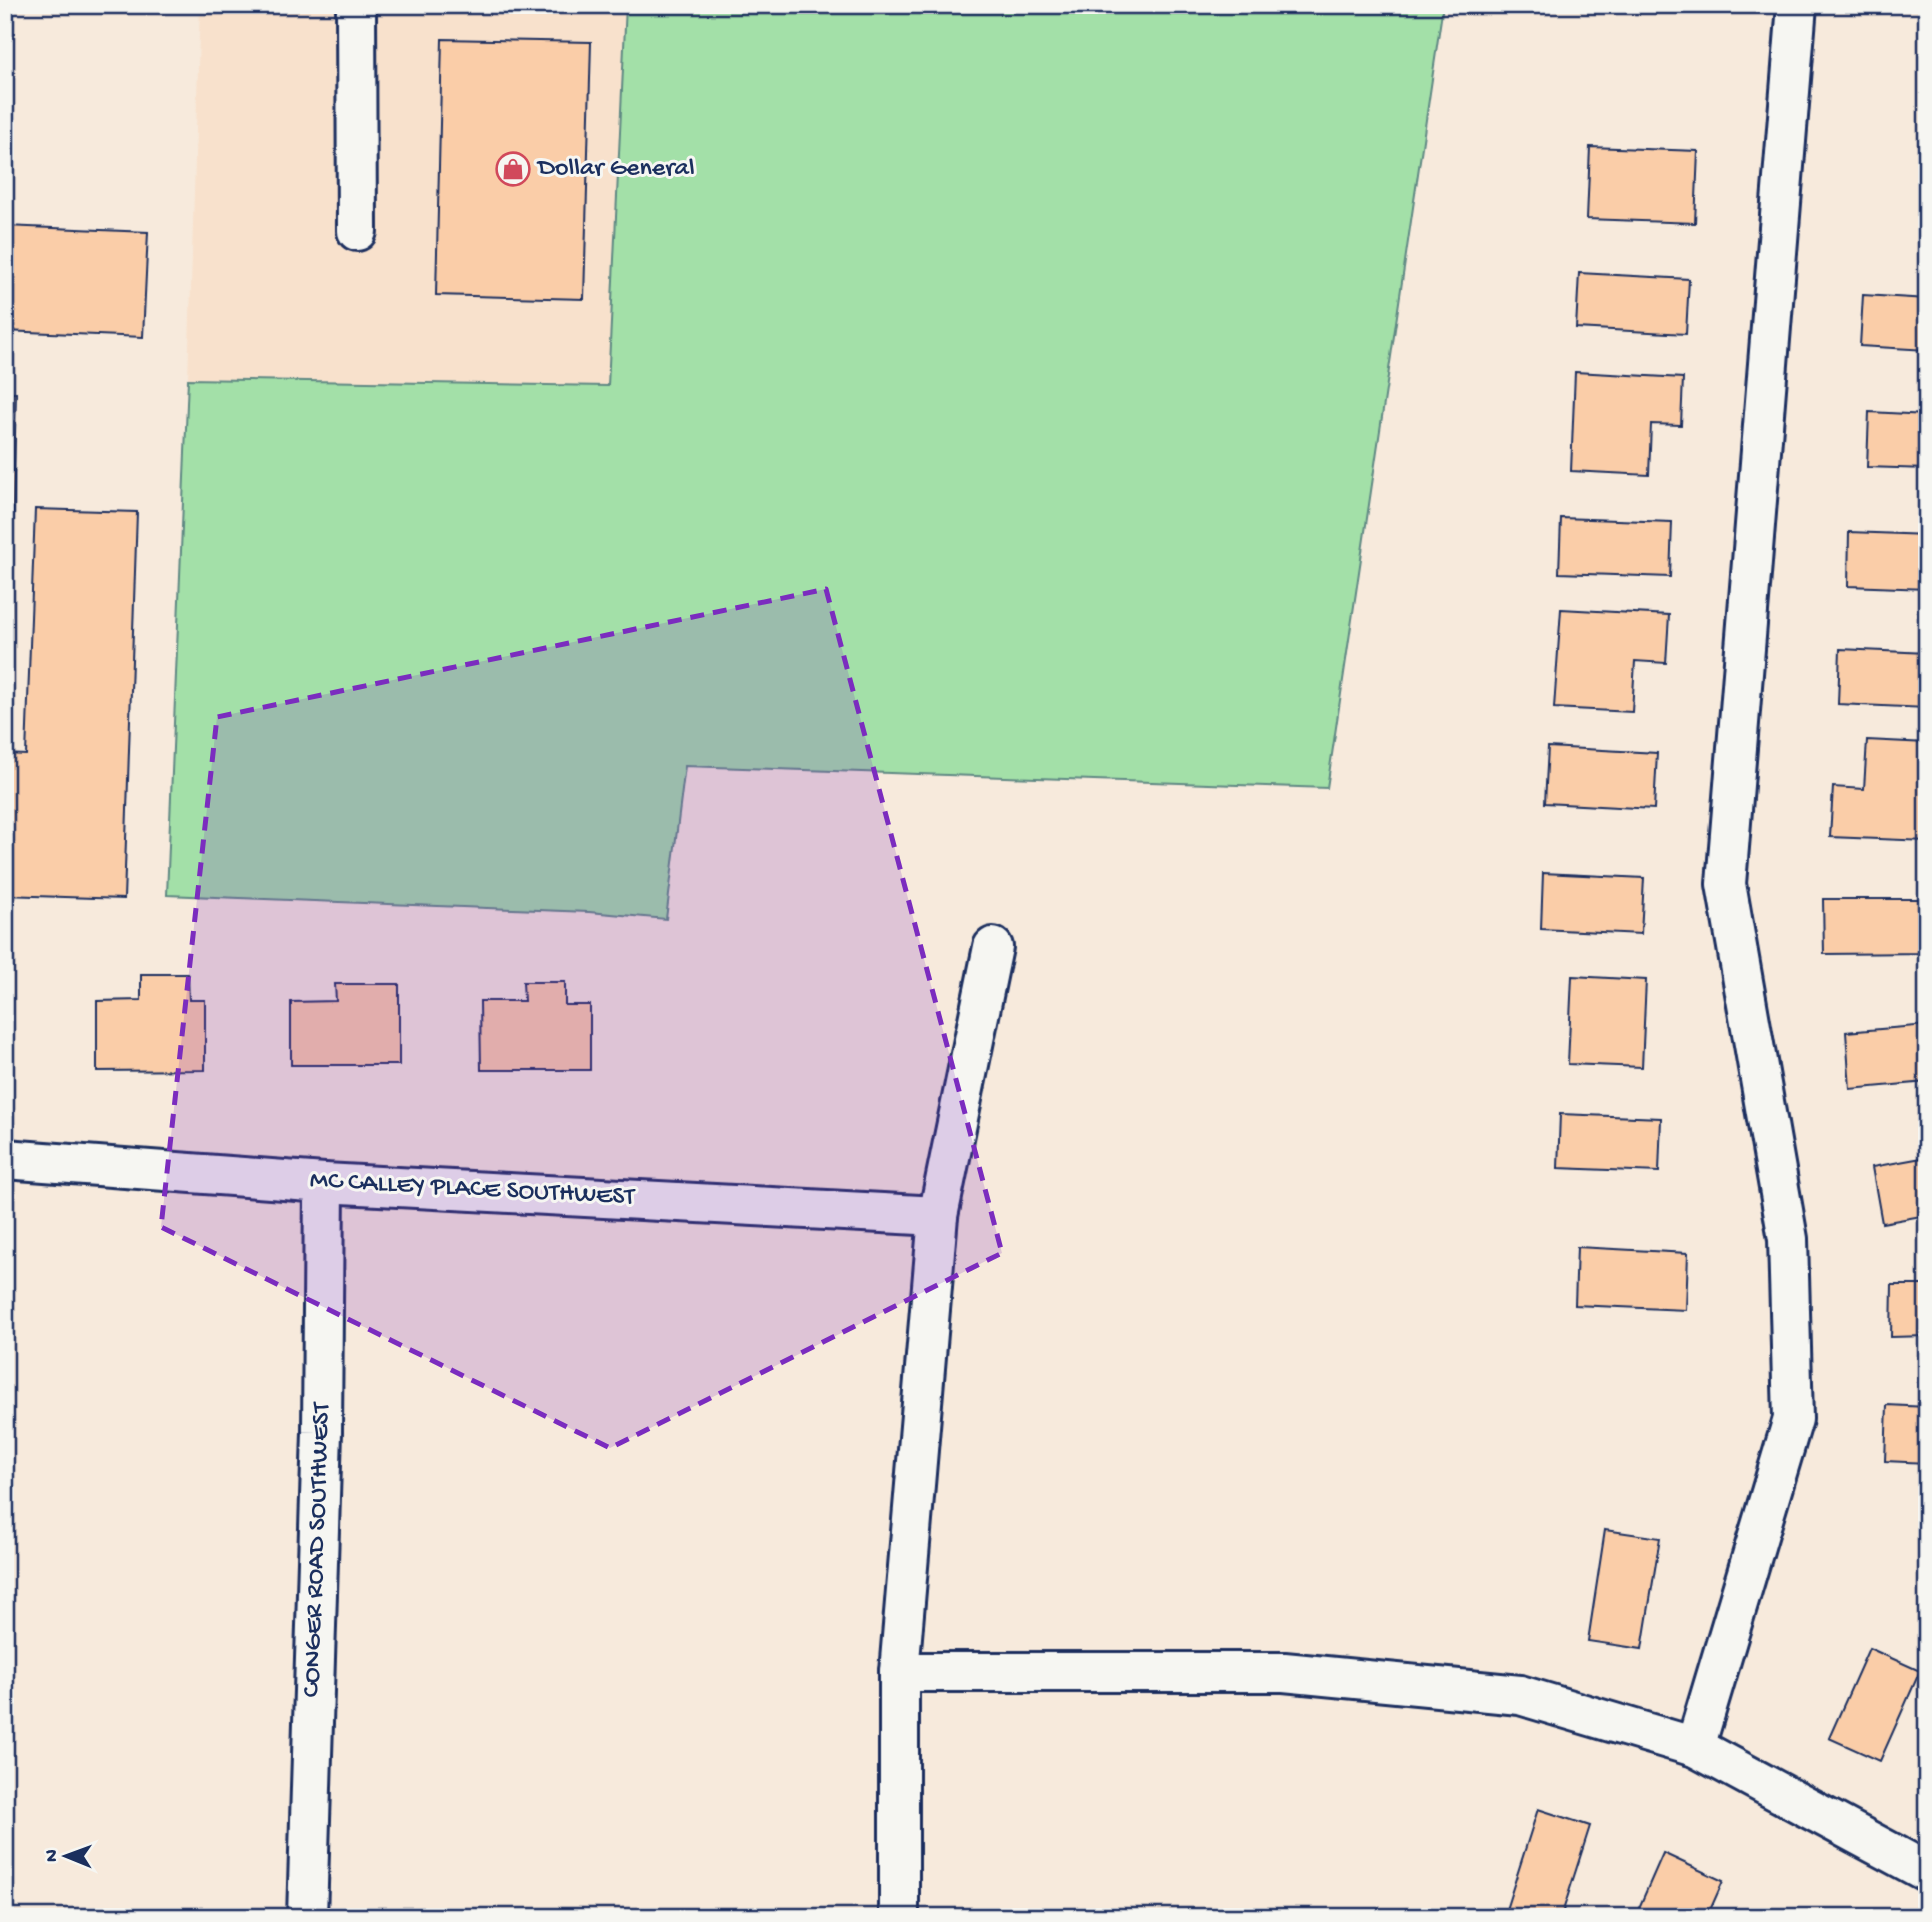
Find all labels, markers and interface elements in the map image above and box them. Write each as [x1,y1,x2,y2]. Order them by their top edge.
shop icon: Dollar General [494,150,532,188]
place label: Dollar General [536,154,695,185]
street label: MC CALLEY PLACE SOUTHWEST [309,1166,636,1214]
street label: CONGER ROAD SOUTHWEST [297,1401,339,1698]
north arrow [32,1820,102,1890]
text: N [41,1849,64,1862]

